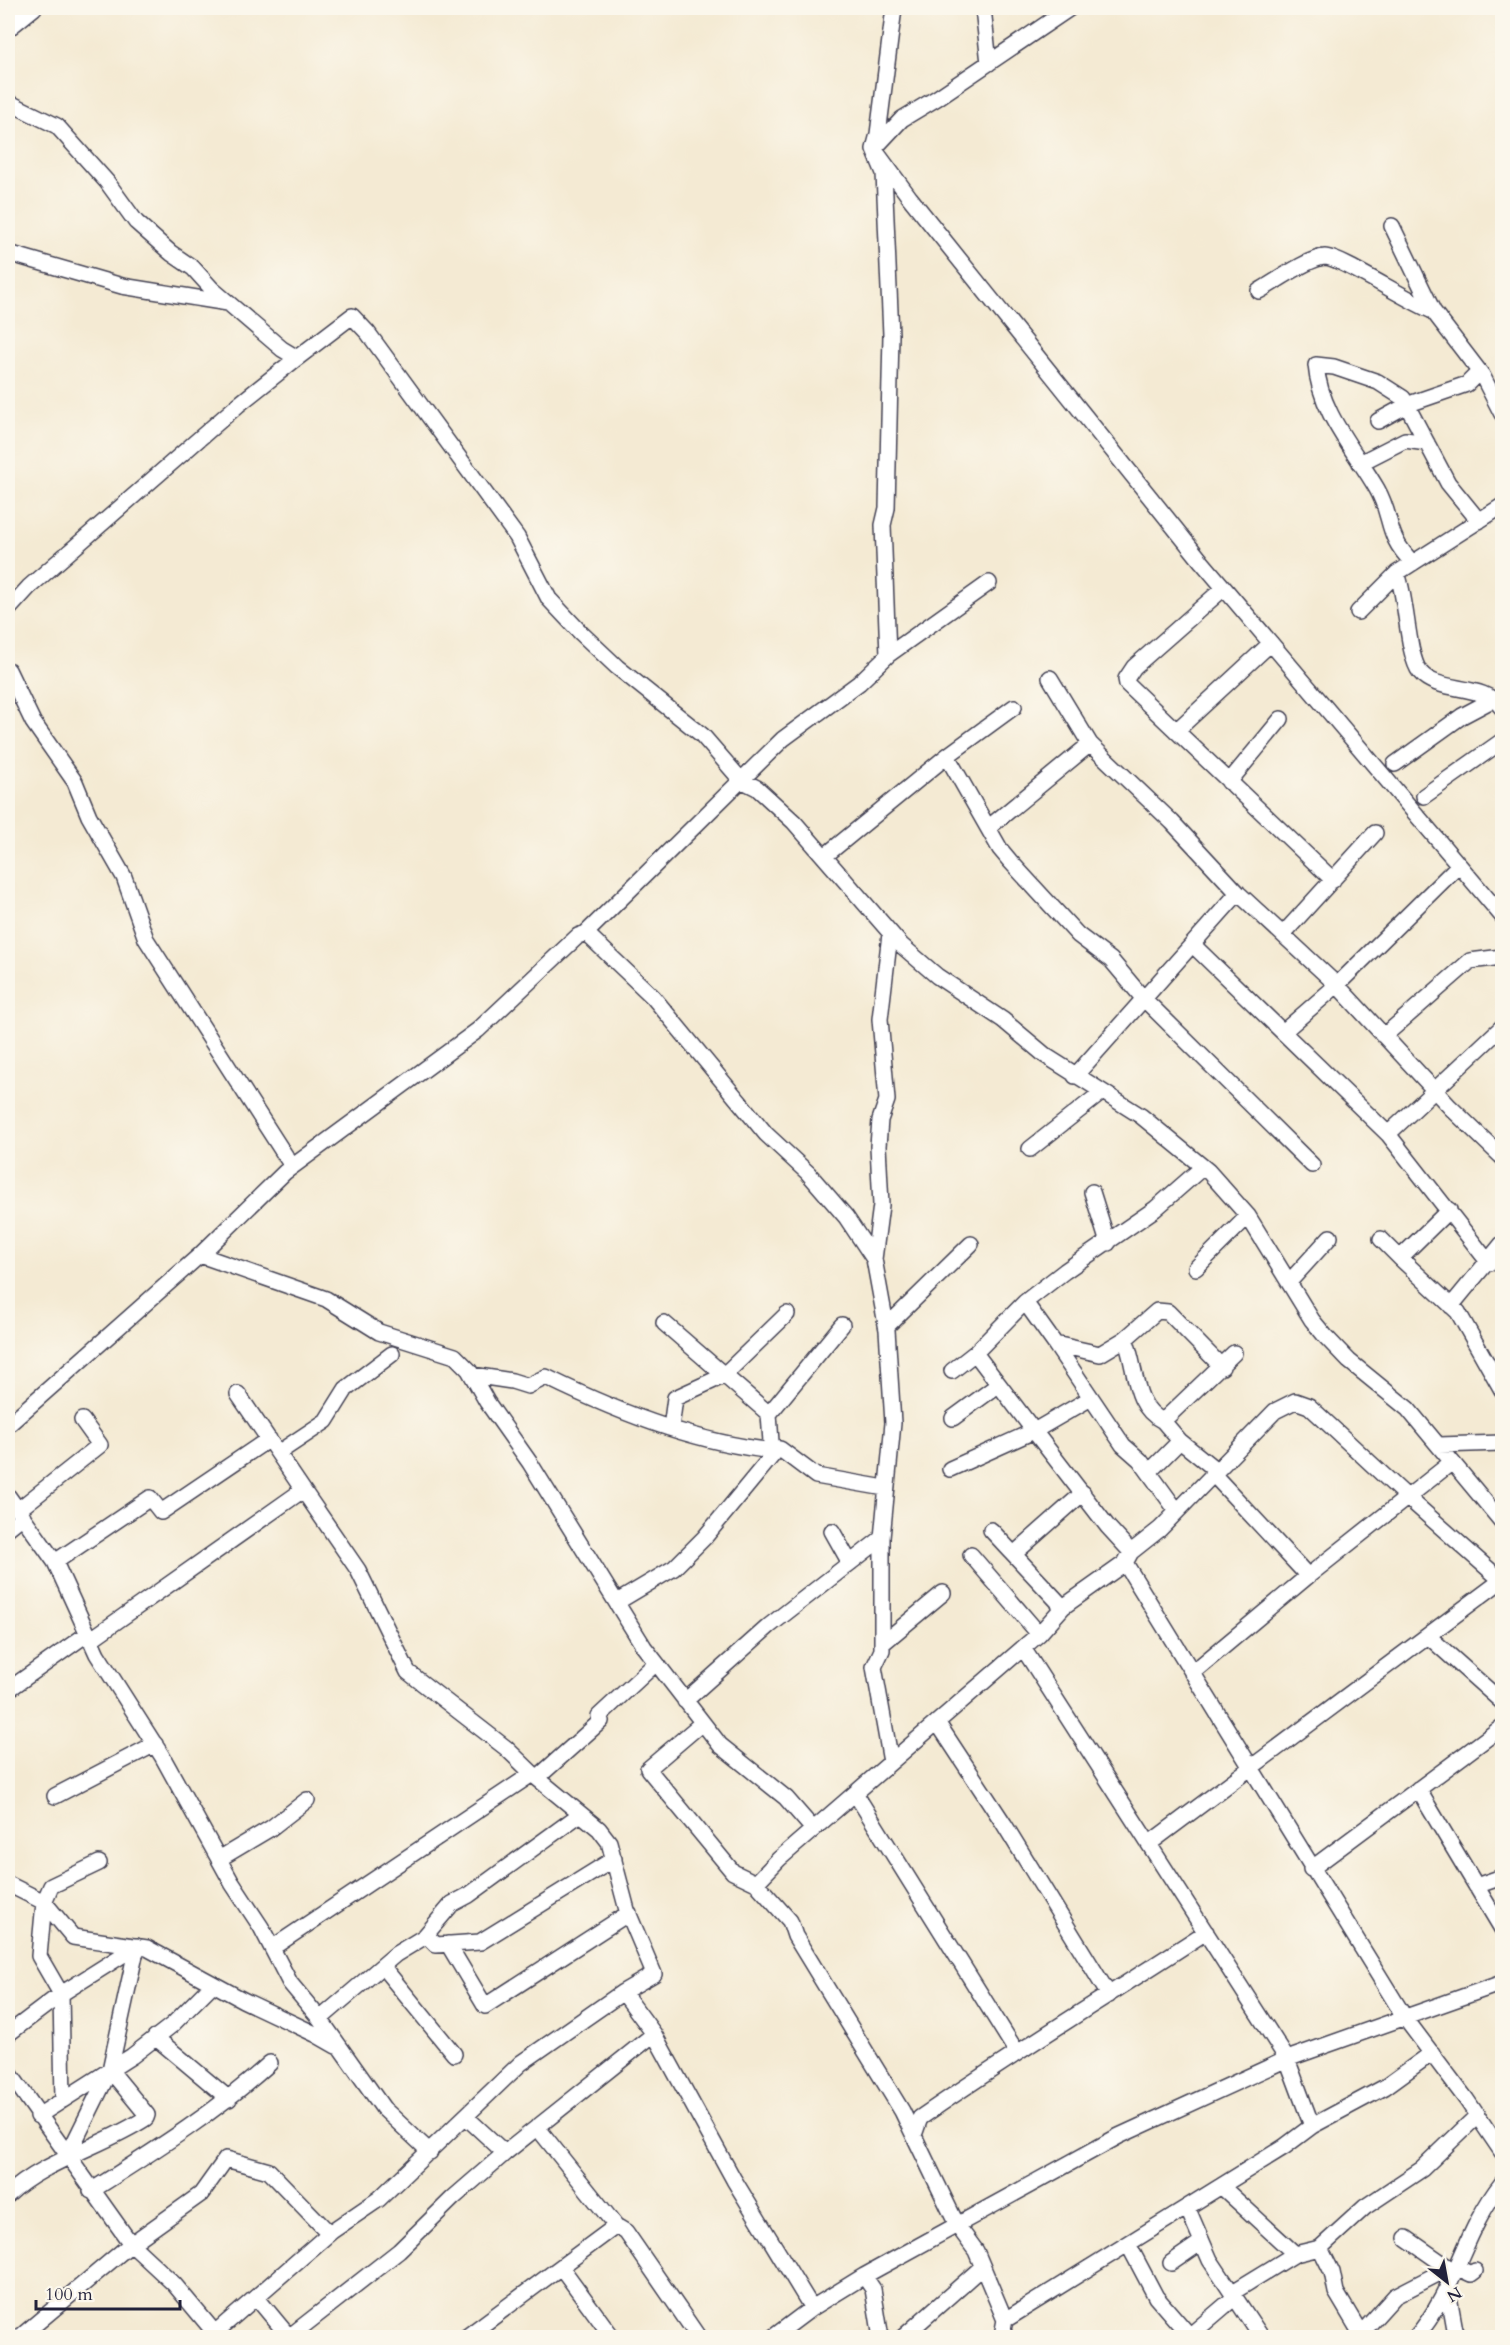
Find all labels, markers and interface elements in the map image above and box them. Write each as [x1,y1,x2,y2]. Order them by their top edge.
north arrow [1417,2252,1477,2312]
scale bar [36,2273,180,2311]
text: N [1442,2281,1466,2307]
text: 100 m [45,2282,93,2307]

